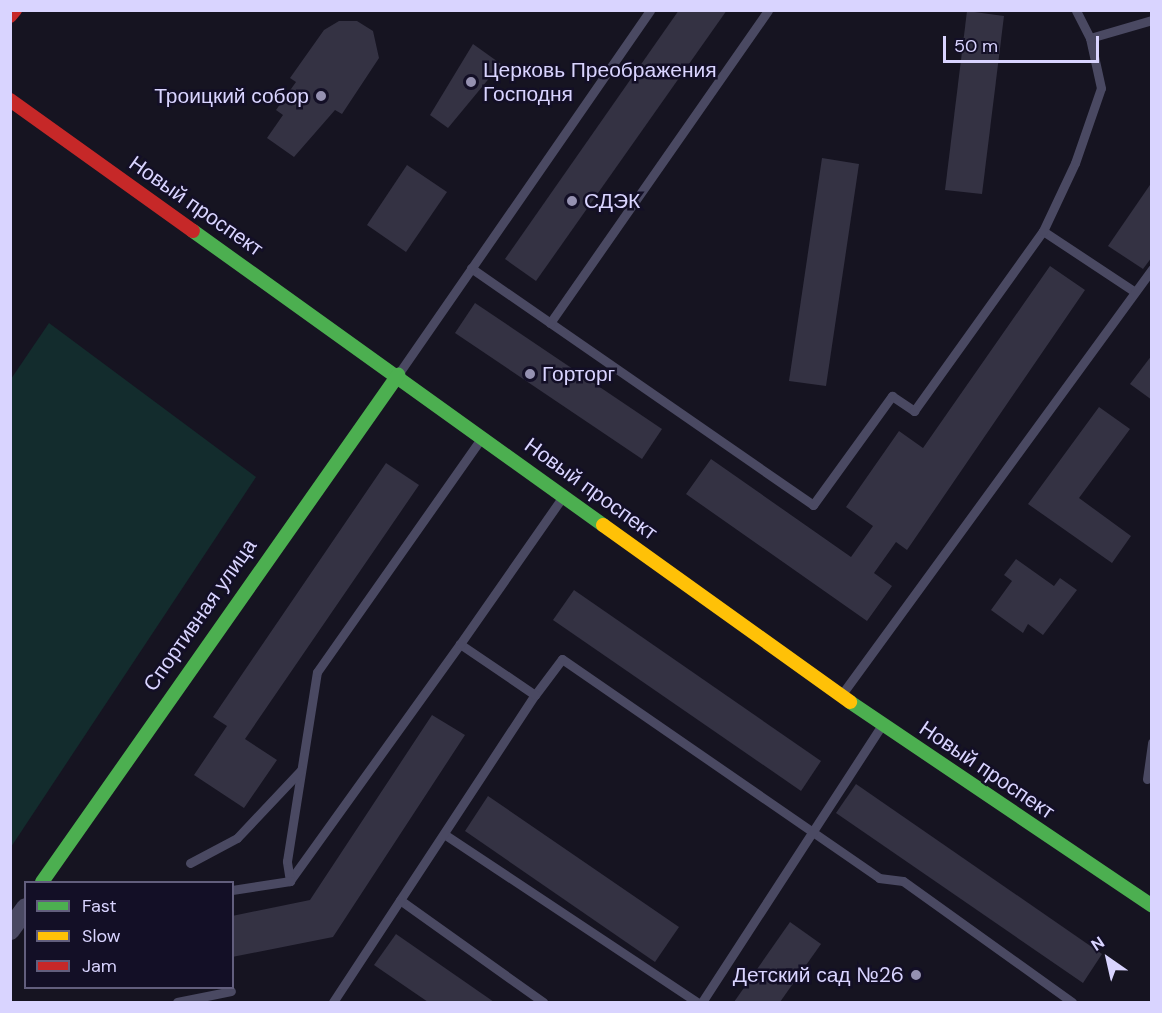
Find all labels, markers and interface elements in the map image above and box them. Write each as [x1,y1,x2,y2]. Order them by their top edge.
scale bar [946,24,1102,62]
text: 50 m [954,34,998,58]
place label: Церковь Преображения Господня [483,57,717,107]
marker: Церковь Преображения Господня [464,75,478,89]
place label: Троицкий собор [154,83,309,109]
marker: Троицкий собор [314,89,328,103]
street label: Новый проспект [124,150,268,262]
place label: СДЭК [584,188,640,214]
marker: СДЭК [565,194,579,208]
place label: Горторг [542,361,615,387]
marker: Горторг [523,367,537,381]
street label: Новый проспект [520,432,662,546]
street label: Спортивная улица [138,534,262,696]
street label: Новый проспект [915,715,1059,825]
legend [24,881,234,989]
text: Fast [82,894,117,918]
text: Slow [82,924,121,948]
north arrow [1078,929,1138,989]
text: N [1087,932,1108,956]
text: Jam [82,954,117,978]
place label: Детский сад №26 [733,962,904,988]
marker: Детский сад №26 [909,968,923,982]

